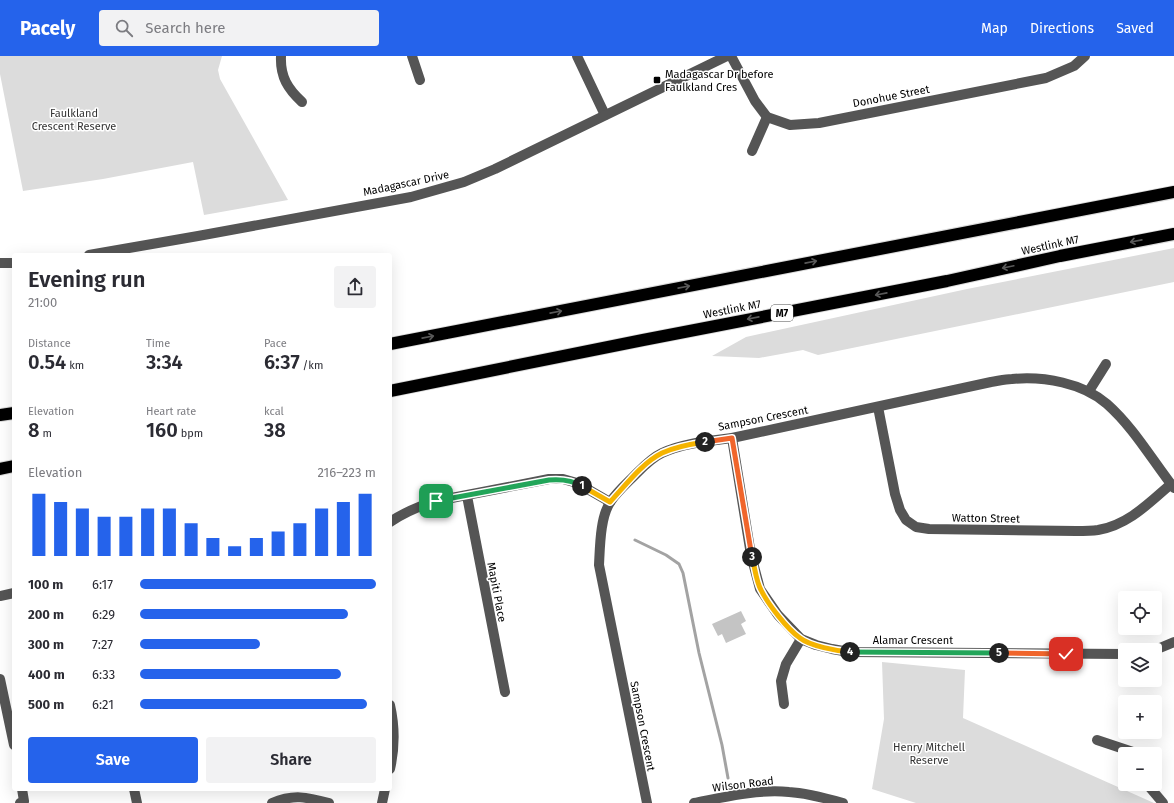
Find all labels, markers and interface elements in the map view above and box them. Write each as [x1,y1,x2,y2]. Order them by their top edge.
search box [99,10,379,46]
text: Pacely [20,17,75,40]
icon: search [113,17,135,39]
text: Search here [145,19,225,37]
text: Map [981,20,1008,37]
text: Directions [1030,20,1094,37]
text: Saved [1116,20,1154,37]
place label: Madagascar Dr before Faulkland Cres [665,68,774,94]
marker: Madagascar Dr before Faulkland Cres [652,75,662,85]
street label: Donohue Street [852,83,931,110]
park label: Faulkland Crescent Reserve [32,107,116,133]
street label: Madagascar Drive [362,168,450,199]
street label: Westlink M7 [1020,233,1080,258]
one-way arrow [1130,237,1143,245]
one-way arrow [804,258,817,266]
one-way arrow [1002,264,1015,272]
text: Evening run [28,266,145,293]
button: share [334,266,376,308]
one-way arrow [677,283,690,291]
one-way arrow [875,290,888,298]
text: 21:00 [28,295,57,310]
street label: Westlink M7 [702,297,762,321]
road number: M7 [771,305,793,321]
one-way arrow [549,308,562,316]
one-way arrow [747,314,760,322]
one-way arrow [421,332,434,340]
text: Distance [28,337,71,350]
text: Time [146,337,170,350]
text: Pace [264,337,287,350]
text: 0.54 [28,350,66,374]
text: 3:34 [146,350,183,374]
text: 6:37 [264,350,300,374]
text: km [66,359,84,372]
text: /km [300,359,323,372]
street label: Sampson Crescent [717,403,809,434]
text: Elevation [28,405,74,418]
text: Heart rate [146,405,196,418]
text: kcal [264,405,284,418]
text: 8 [28,418,39,442]
text: 160 [146,418,178,442]
text: 38 [264,418,286,442]
text: m [39,427,52,440]
text: bpm [178,427,203,440]
pin: 2 [695,432,715,452]
text: 2 [702,435,708,448]
text: Elevation [28,465,82,480]
text: 216–223 m [317,465,376,480]
pin: 1 [572,476,592,496]
text: 1 [579,479,585,492]
pin [419,484,453,518]
icon: arrive [425,490,447,512]
street label: Watton Street [952,511,1020,526]
pin: 3 [742,547,762,567]
text: 3 [749,550,755,563]
street label: Mapiti Place [484,561,509,623]
text: 100 m [28,577,63,592]
text: 6:17 [92,577,113,592]
map controls [1118,591,1162,791]
button: locate [1118,591,1162,635]
text: 200 m [28,607,64,622]
text: 6:29 [92,607,115,622]
street label: Alamar Crescent [873,634,953,647]
text: 300 m [28,637,64,652]
text: 7:27 [92,637,113,652]
pin [1049,637,1083,671]
pin: 4 [840,642,860,662]
pin: 5 [989,643,1009,663]
icon: check [1055,643,1077,665]
button: layers [1118,643,1162,687]
text: 4 [847,645,853,658]
text: 5 [996,646,1002,659]
text: 400 m [28,667,65,682]
text: 6:33 [92,667,115,682]
street label: Sampson Crescent [627,680,658,772]
button: + [1118,695,1162,739]
text: 500 m [28,697,64,712]
text: 6:21 [92,697,114,712]
button: Save [28,737,198,783]
button: Share [206,737,376,783]
park label: Henry Mitchell Reserve [893,741,965,767]
button: − [1118,747,1162,791]
street label: Wilson Road [712,774,774,795]

